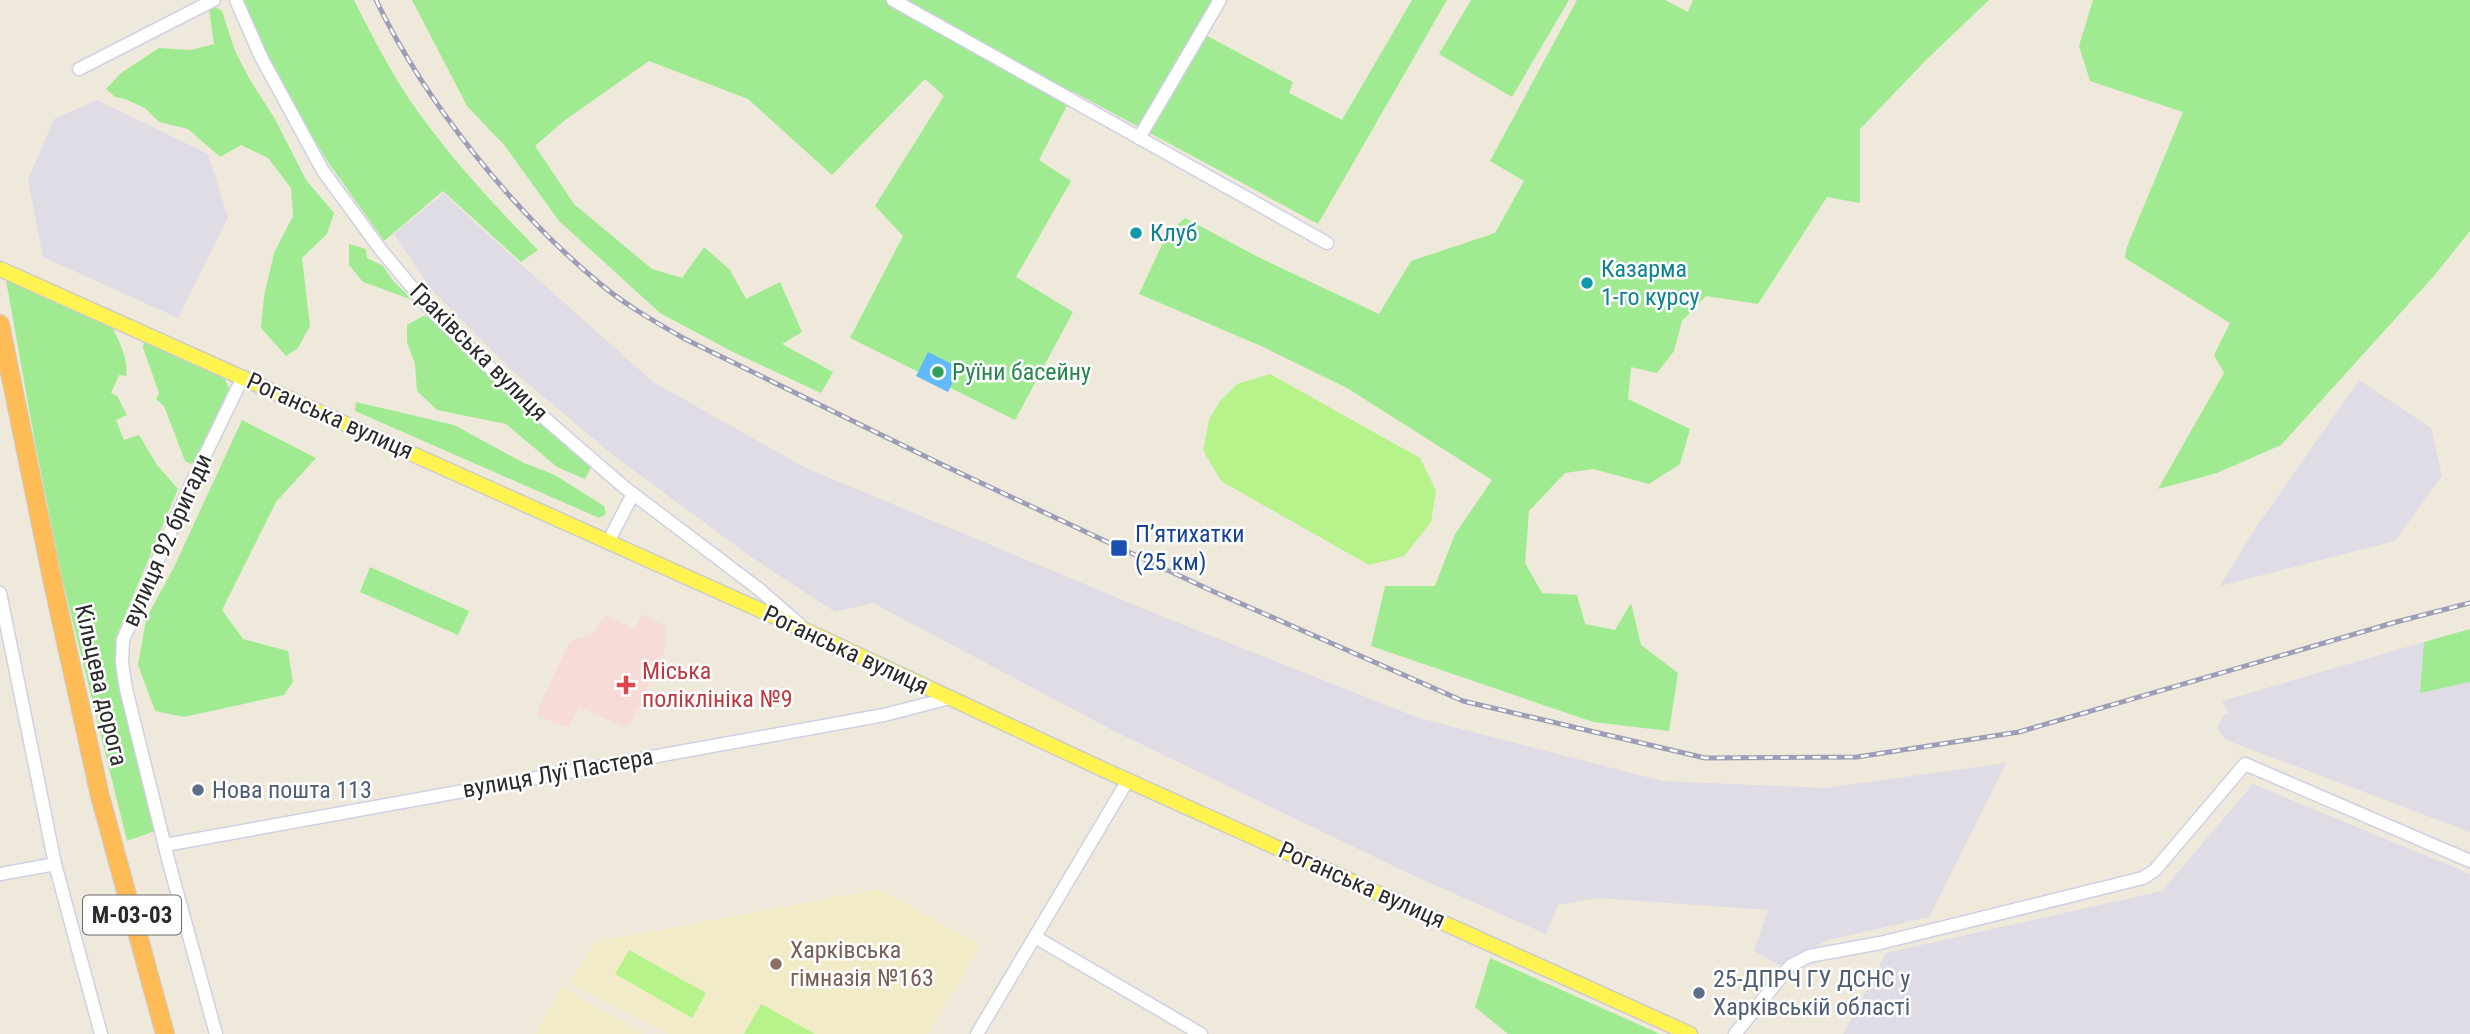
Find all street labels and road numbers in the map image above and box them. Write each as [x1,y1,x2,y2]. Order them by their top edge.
street label: Граківська вулиця [404,277,554,427]
street label: Роганська вулиця [242,367,418,465]
street label: вулиця 92 бригади [116,449,218,631]
street label: Роганська вулиця [759,599,933,701]
street label: Кільцева дорога [69,602,133,768]
street label: вулиця Луї Пастера [461,742,655,804]
street label: Роганська вулиця [1274,836,1450,934]
road number: М-03-03 [83,896,181,934]

